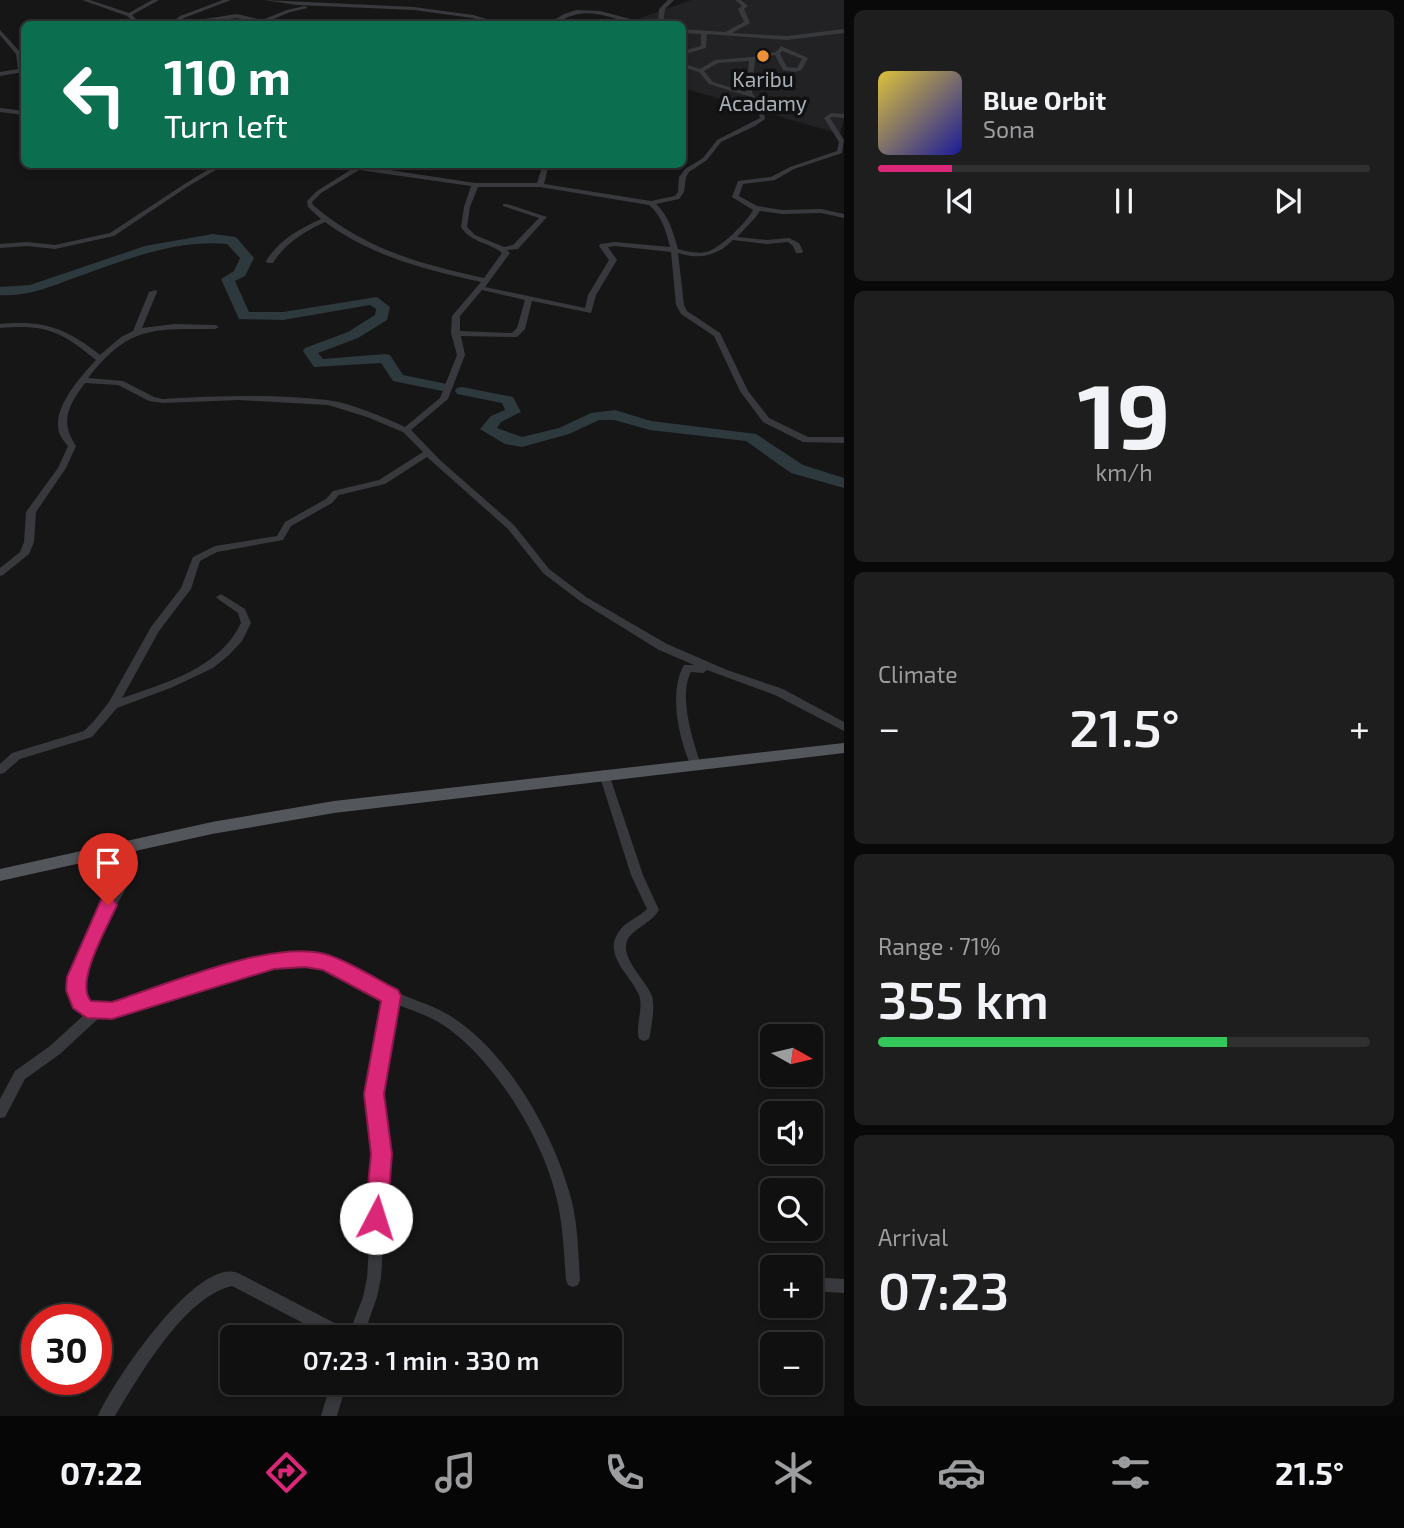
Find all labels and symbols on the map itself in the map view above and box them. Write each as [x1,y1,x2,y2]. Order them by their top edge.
marker: Karibu Acadamy [755,48,771,64]
place label: Karibu Acadamy [719,66,807,115]
pin [78,833,138,905]
north arrow [760,1024,822,1087]
position arrow [339,1181,413,1255]
speed limit sign: 30 [21,1304,112,1395]

